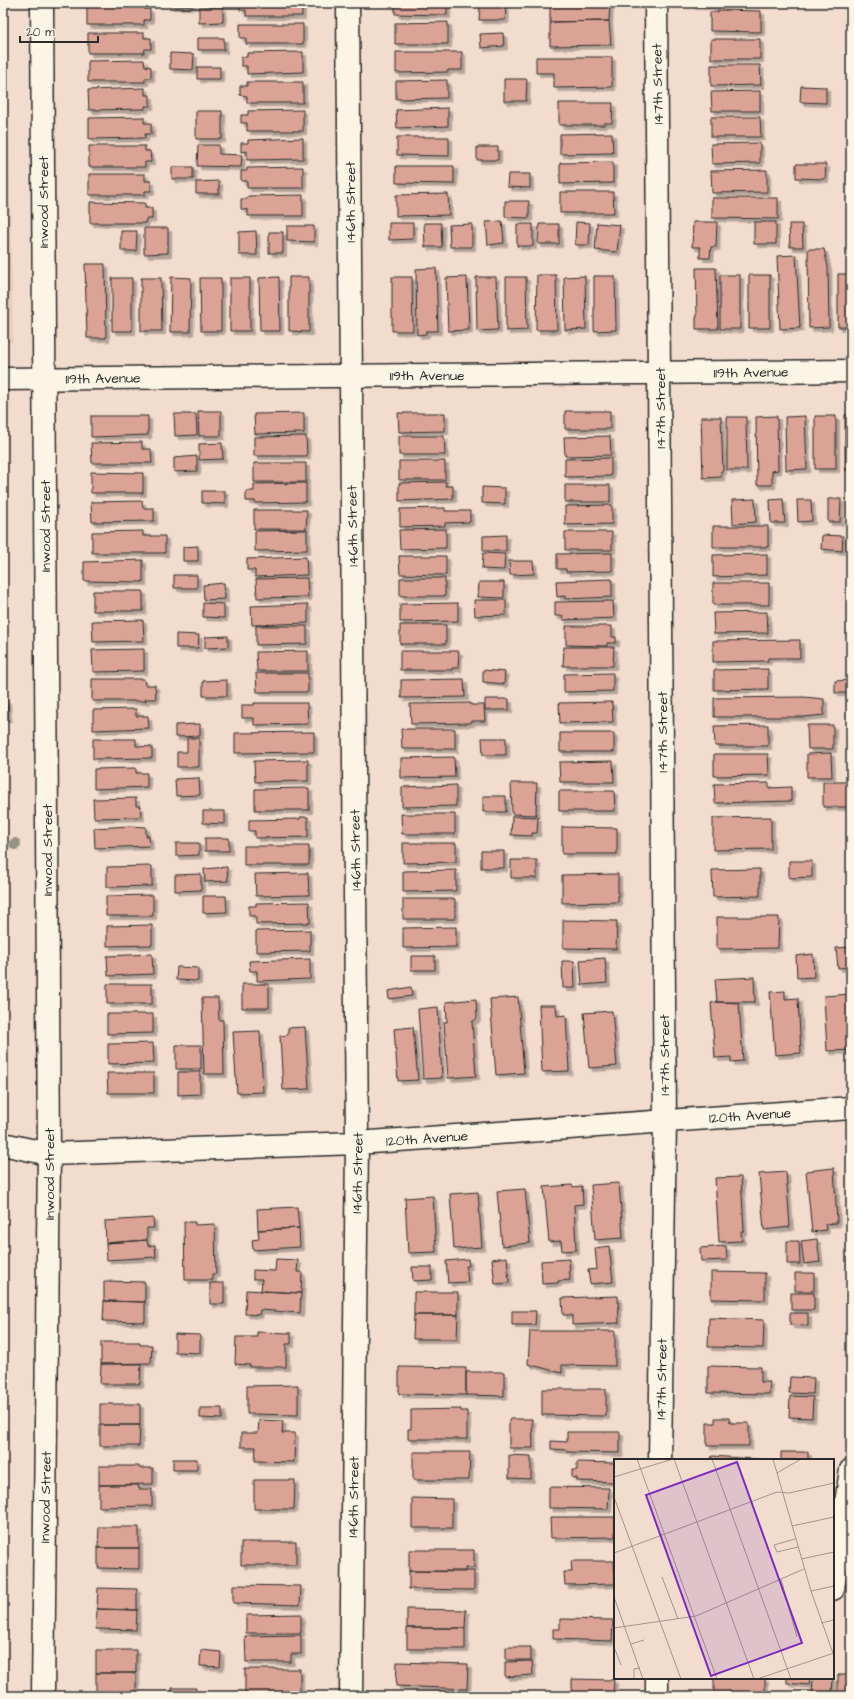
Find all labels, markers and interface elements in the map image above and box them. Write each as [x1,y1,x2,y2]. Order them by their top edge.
scale bar [20,18,98,44]
text: 20 m [26,24,55,41]
street label: 147th Street [647,43,669,125]
street label: Inwood Street [34,156,54,248]
street label: 146th Street [341,161,361,243]
street label: 119th Avenue [713,362,789,384]
street label: 119th Avenue [389,366,465,386]
street label: 147th Street [651,367,671,449]
street label: 119th Avenue [65,368,141,390]
street label: Inwood Street [36,480,56,572]
street label: 146th Street [342,485,364,567]
street label: 147th Street [653,691,673,773]
street label: Inwood Street [38,804,58,896]
street label: 146th Street [345,809,367,891]
street label: 147th Street [655,1014,675,1096]
street label: 120th Avenue [708,1103,792,1129]
street label: 120th Avenue [385,1126,469,1152]
street label: Inwood Street [40,1128,60,1220]
street label: 146th Street [347,1132,369,1214]
street label: 147th Street [651,1338,673,1420]
street label: Inwood Street [35,1450,57,1543]
street label: 146th Street [343,1456,365,1538]
inset map [614,1459,834,1679]

